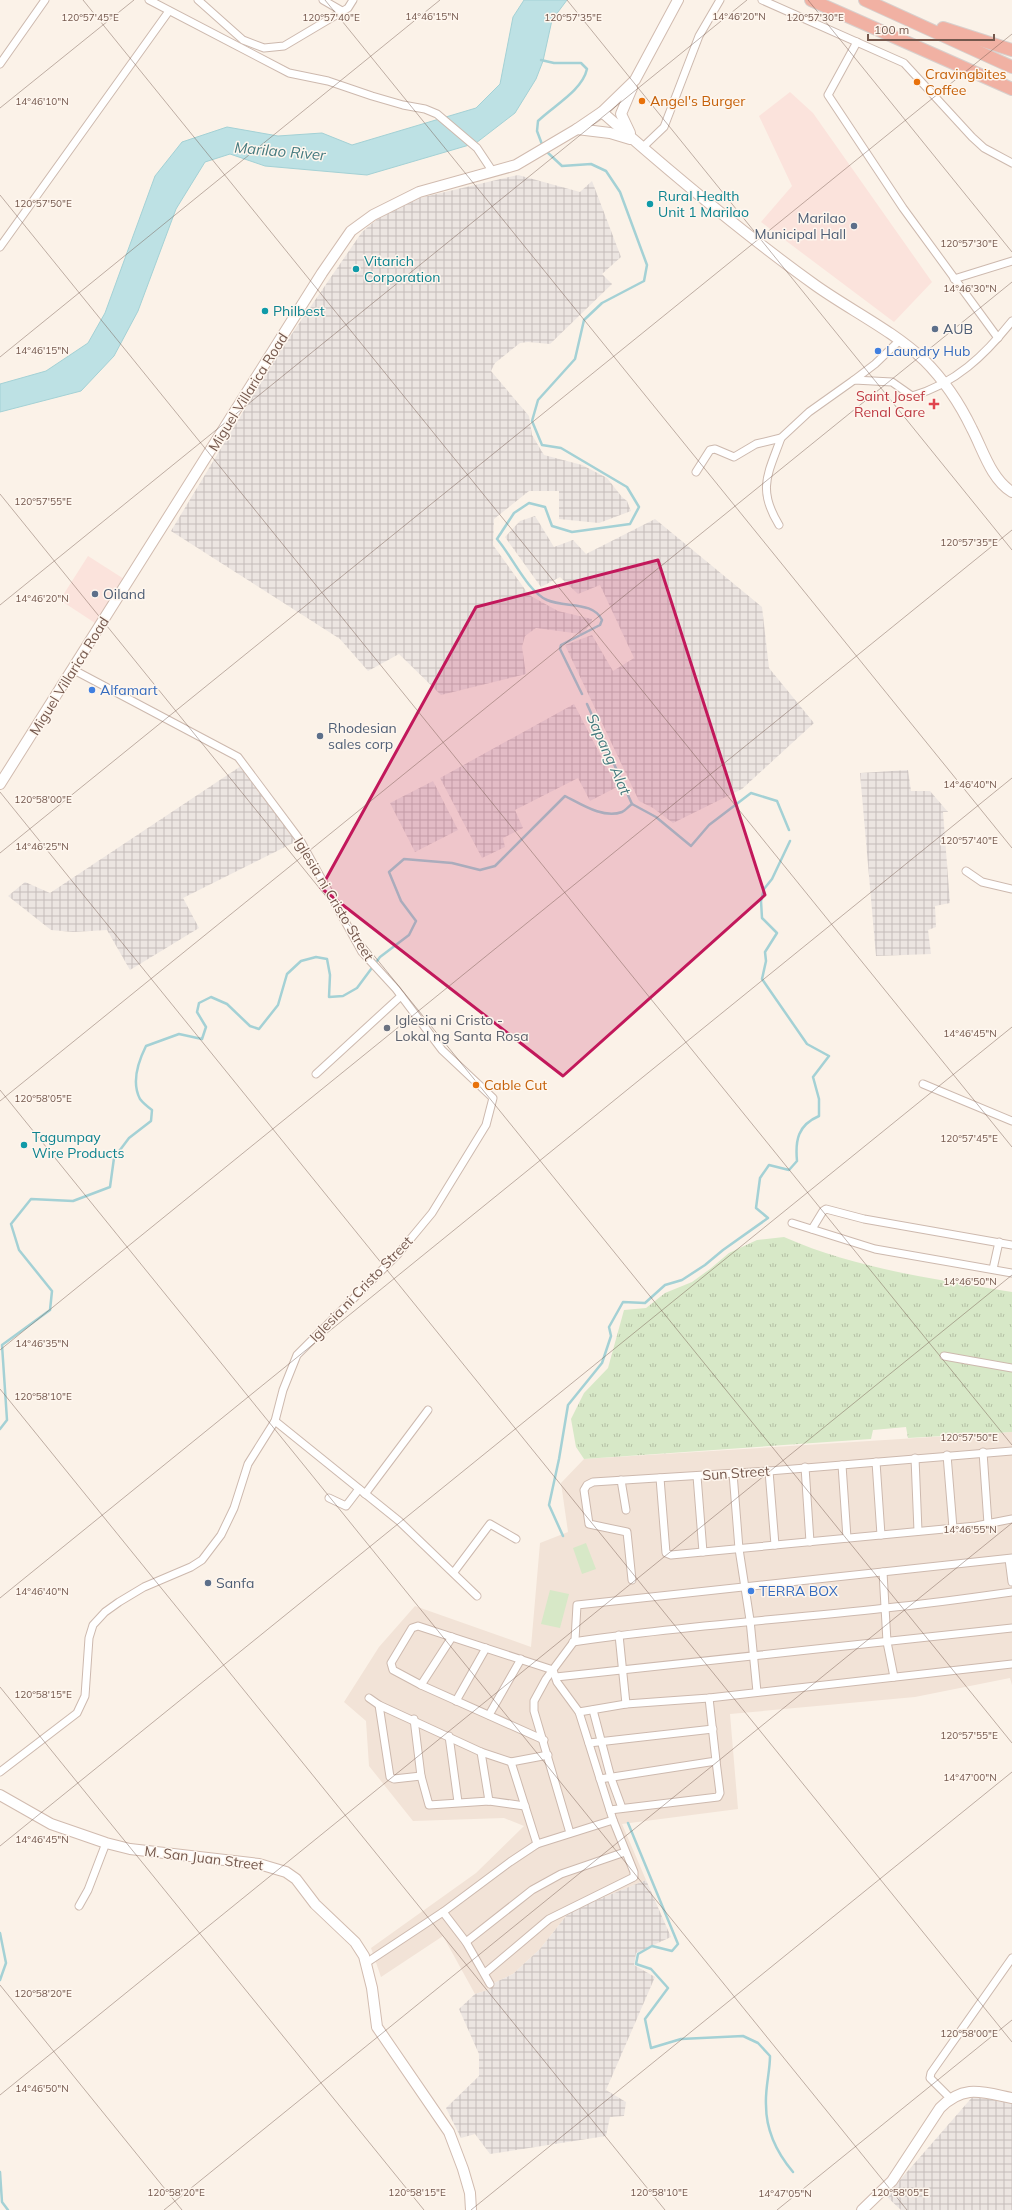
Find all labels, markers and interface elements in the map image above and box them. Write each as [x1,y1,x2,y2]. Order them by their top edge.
text: 14°46'15"N [405,10,459,23]
text: 14°46'20"N [712,10,766,23]
text: 120°57'45"E [61,11,119,24]
text: 120°57'40"E [302,11,360,24]
text: 120°57'35"E [544,11,602,24]
text: 120°57'30"E [786,11,844,24]
scale bar [868,16,994,42]
text: 100 m [874,22,909,37]
place label: Cravingbites Coffee [925,65,1007,99]
marker: Cravingbites Coffee [912,77,922,87]
place label: Angel's Burger [650,92,746,110]
text: 14°46'10"N [15,95,69,108]
marker: Angel's Burger [637,96,647,106]
water label: Marilao River [234,138,327,164]
place label: Rural Health Unit 1 Marilao [658,187,749,221]
text: 120°57'50"E [14,197,72,210]
marker: Rural Health Unit 1 Marilao [645,199,655,209]
place label: Marilao Municipal Hall [755,209,846,243]
marker: Marilao Municipal Hall [849,221,859,231]
text: 120°57'30"E [940,237,998,250]
place label: Vitarich Corporation [364,252,440,286]
marker: Vitarich Corporation [351,264,361,274]
text: 14°46'30"N [943,282,997,295]
place label: Philbest [273,302,325,320]
marker: Philbest [260,306,270,316]
place label: AUB [943,320,973,338]
marker: AUB [930,324,940,334]
street label: Miguel Villarica Road [204,329,292,455]
place label: Laundry Hub [886,342,971,360]
text: 14°46'15"N [15,344,69,357]
marker: Laundry Hub [873,346,883,356]
place label: Saint Josef Renal Care [854,387,925,421]
marker: Saint Josef Renal Care [928,398,940,410]
text: 120°57'55"E [14,495,72,508]
text: 120°57'35"E [940,536,998,549]
place label: Oiland [103,585,145,603]
marker: Oiland [90,589,100,599]
text: 14°46'20"N [15,592,69,605]
street label: Miguel Villarica Road [25,613,113,739]
place label: Alfamart [100,681,158,699]
marker: Alfamart [87,685,97,695]
water label: Sapang Alat [583,710,636,798]
place label: Rhodesian sales corp [328,719,397,753]
marker: Rhodesian sales corp [315,731,325,741]
text: 14°46'40"N [943,778,997,791]
text: 120°58'00"E [14,793,72,806]
street label: Iglesia ni Cristo Street [290,834,378,964]
text: 120°57'40"E [940,834,998,847]
text: 14°46'25"N [15,840,69,853]
place label: Iglesia ni Cristo - Lokal ng Santa Rosa [395,1011,529,1045]
marker: Iglesia ni Cristo - Lokal ng Santa Rosa [382,1023,392,1033]
text: 14°46'45"N [943,1027,997,1040]
place label: Cable Cut [484,1076,547,1094]
marker: Cable Cut [471,1080,481,1090]
text: 120°58'05"E [14,1092,72,1105]
place label: Tagumpay Wire Products [32,1128,124,1162]
text: 120°57'45"E [940,1132,998,1145]
marker: Tagumpay Wire Products [19,1140,29,1150]
street label: Iglesia ni Cristo Street [306,1232,416,1346]
text: 14°46'50"N [943,1275,997,1288]
text: 14°46'35"N [15,1337,69,1350]
text: 120°58'10"E [14,1390,72,1403]
text: 120°57'50"E [940,1431,998,1444]
street label: Sun Street [702,1462,770,1484]
text: 14°46'55"N [943,1523,997,1536]
place label: Sanfa [216,1574,254,1592]
marker: Sanfa [203,1578,213,1588]
place label: TERRA BOX [759,1582,838,1600]
text: 14°46'40"N [15,1585,69,1598]
marker: TERRA BOX [746,1586,756,1596]
text: 120°58'15"E [14,1688,72,1701]
text: 120°57'55"E [940,1729,998,1742]
text: 14°47'00"N [943,1771,997,1784]
text: 14°46'45"N [15,1833,69,1846]
street label: M. San Juan Street [144,1842,264,1874]
text: 120°58'20"E [14,1987,72,2000]
text: 120°58'00"E [940,2027,998,2040]
text: 14°46'50"N [15,2082,69,2095]
text: 120°58'20"E [147,2186,205,2199]
text: 120°58'15"E [388,2186,446,2199]
text: 120°58'10"E [630,2186,688,2199]
text: 120°58'05"E [871,2186,929,2199]
text: 14°47'05"N [758,2187,812,2200]

